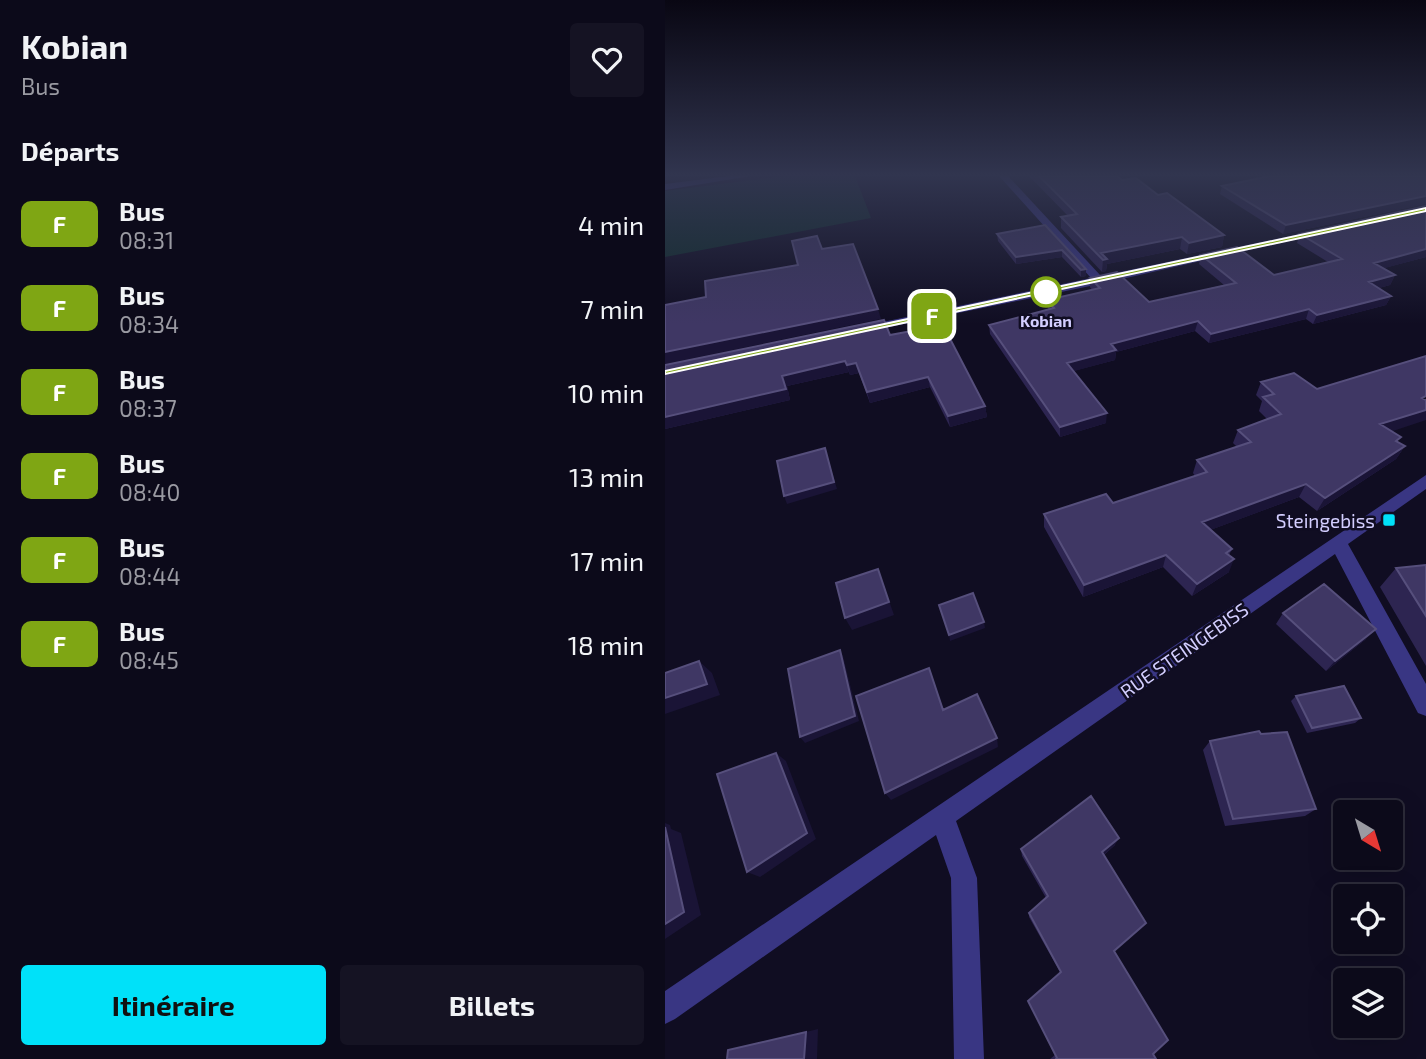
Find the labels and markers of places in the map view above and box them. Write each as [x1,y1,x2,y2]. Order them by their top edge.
marker: Kobian [1031,277,1061,307]
place label: Kobian [1020,311,1072,330]
place label: Steingebiss [1276,509,1375,532]
marker: Steingebiss [1381,512,1397,528]

